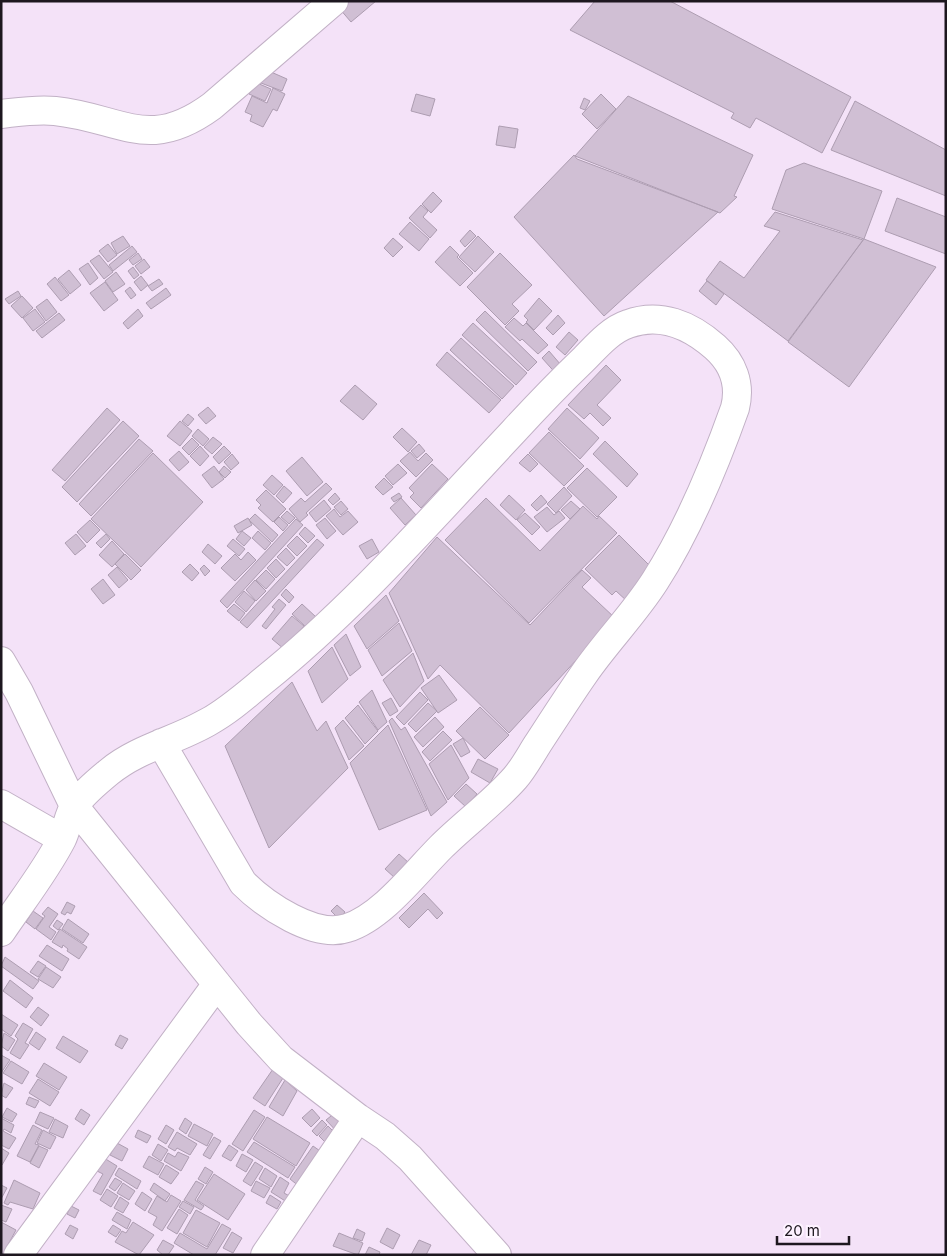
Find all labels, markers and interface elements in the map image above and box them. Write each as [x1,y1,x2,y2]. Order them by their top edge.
scale bar [777,1214,850,1246]
text: 20 m [784,1221,820,1240]

